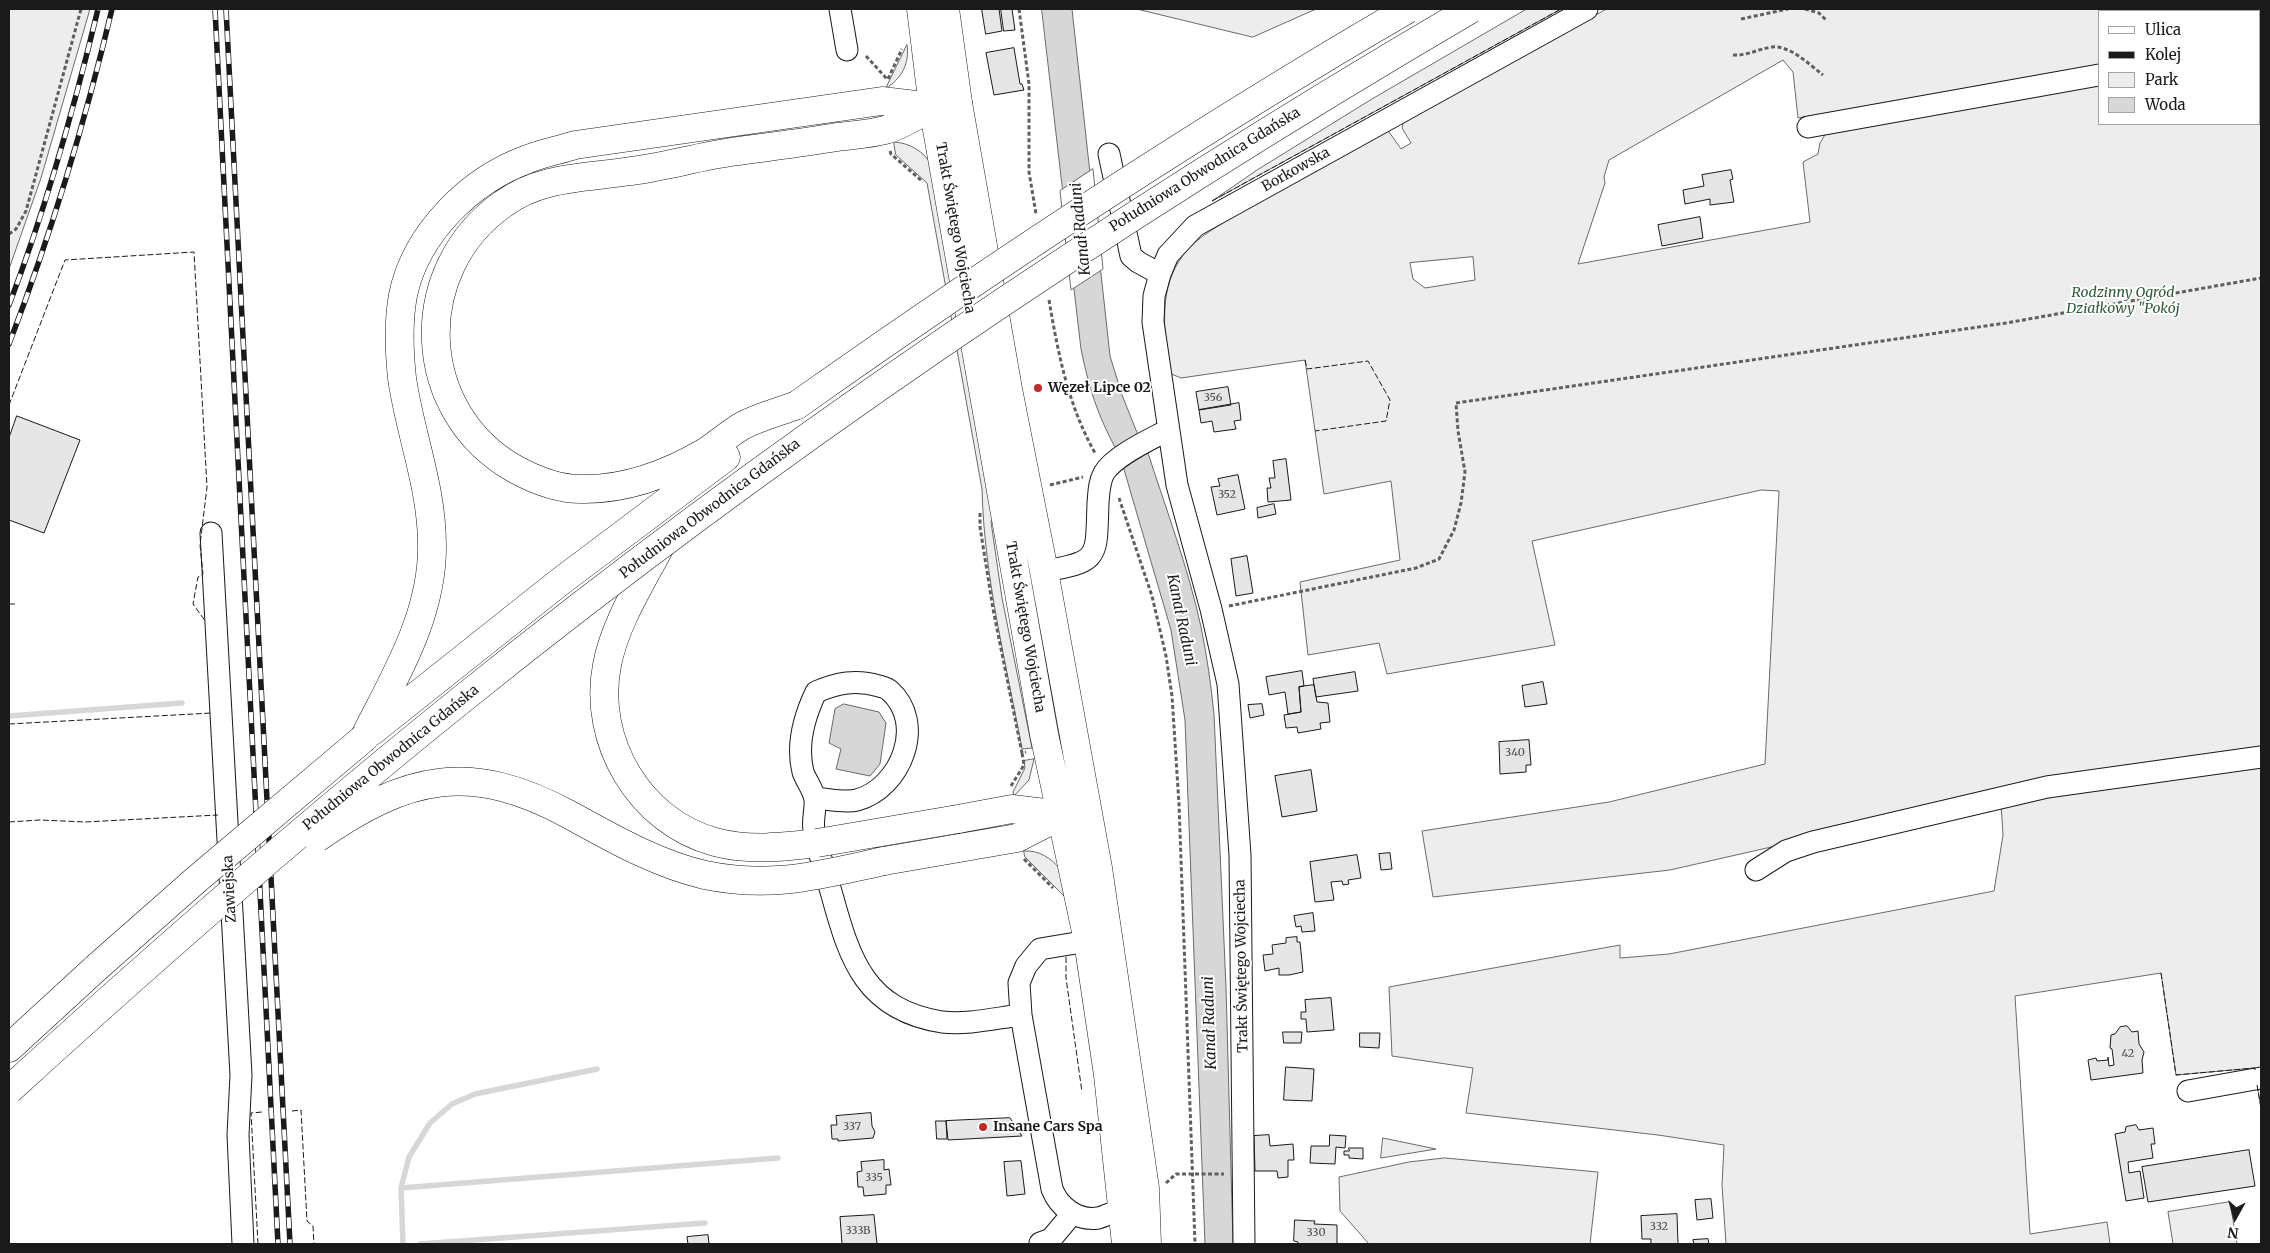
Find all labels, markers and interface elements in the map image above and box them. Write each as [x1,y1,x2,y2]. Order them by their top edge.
legend [2098,10,2260,125]
text: Ulica [2145,20,2181,39]
text: Kolej [2145,45,2181,64]
text: Park [2145,70,2178,89]
text: Woda [2145,95,2186,114]
street label: Południowa Obwodnica Gdańska [1107,104,1303,236]
street label: Trakt Świętego Wojciecha [932,141,978,315]
street label: Borkowska [1259,144,1333,196]
water label: Kanał Raduni [1067,182,1095,276]
park label: Rodzinny Ogród Działkowy "Pokój [2066,285,2180,318]
place label: Węzeł Lipce 02 [1048,380,1151,396]
marker: Węzeł Lipce 02 [1032,382,1044,394]
house number: 356 [1204,391,1222,405]
street label: Południowa Obwodnica Gdańska [616,436,804,582]
house number: 352 [1218,488,1236,502]
street label: Trakt Świętego Wojciecha [1002,540,1048,714]
water label: Kanał Raduni [1162,572,1200,668]
street label: Południowa Obwodnica Gdańska [300,682,482,834]
house number: 340 [1505,746,1525,760]
street label: Zawiejska [220,855,240,923]
street label: Trakt Świętego Wojciecha [1232,879,1252,1053]
water label: Kanał Raduni [1199,976,1221,1070]
house number: 42 [2122,1047,2134,1061]
place label: Insane Cars Spa [993,1119,1103,1135]
house number: 337 [843,1120,861,1134]
marker: Insane Cars Spa [977,1121,989,1133]
house number: 335 [865,1171,883,1185]
north arrow [2210,1193,2260,1243]
house number: 332 [1650,1220,1668,1234]
text: N [2227,1223,2240,1242]
house number: 333B [846,1224,870,1238]
house number: 330 [1306,1226,1326,1240]

